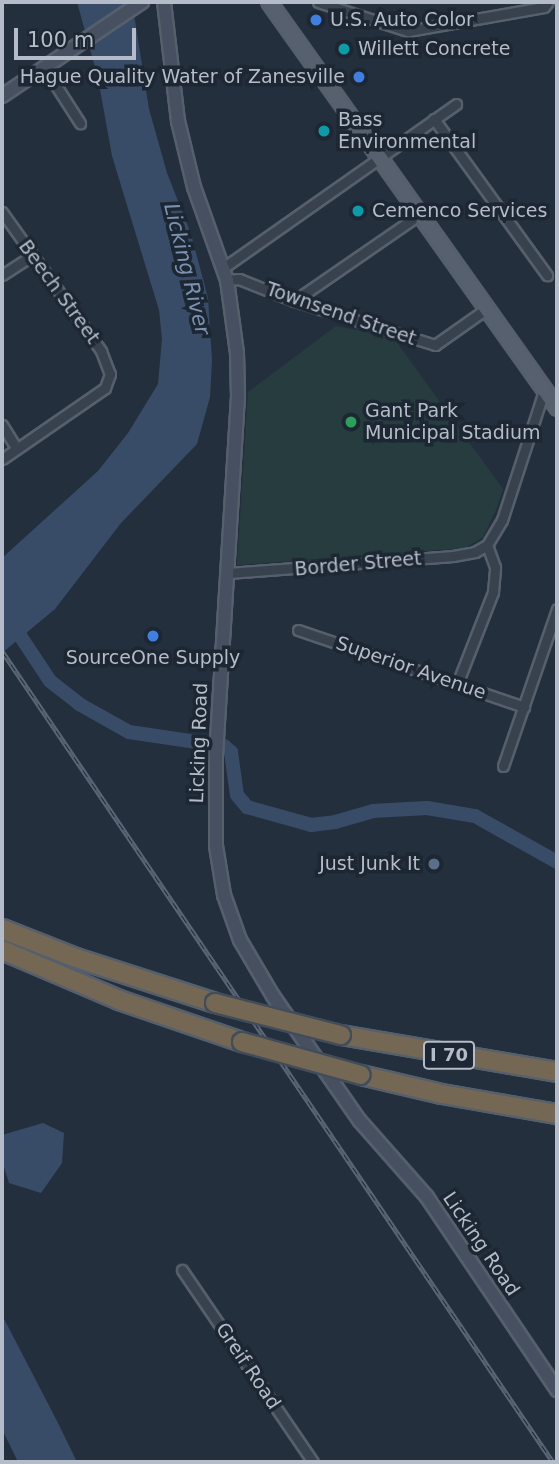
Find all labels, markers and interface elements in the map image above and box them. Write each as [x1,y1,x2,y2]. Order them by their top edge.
place label: U.S. Auto Color [330,9,474,31]
marker: U.S. Auto Color [308,12,324,28]
scale bar [18,14,140,58]
text: 100 m [27,28,94,52]
place label: Willett Concrete [358,38,510,60]
marker: Willett Concrete [336,41,352,57]
place label: Hague Quality Water of Zanesville [20,66,345,88]
marker: Hague Quality Water of Zanesville [351,69,367,85]
place label: Bass Environmental [338,109,476,153]
marker: Bass Environmental [316,123,332,139]
place label: Cemenco Services [372,200,547,222]
water label: Licking River [158,201,216,337]
marker: Cemenco Services [350,203,366,219]
street label: Beech Street [14,236,104,348]
street label: Townsend Street [263,278,419,350]
place label: Gant Park Municipal Stadium [365,400,541,444]
marker: Gant Park Municipal Stadium [343,414,359,430]
street label: Border Street [294,547,422,581]
marker: SourceOne Supply [145,628,161,644]
street label: Superior Avenue [333,632,489,704]
place label: SourceOne Supply [66,647,240,669]
street label: Licking Road [186,682,212,804]
place label: Just Junk It [319,853,420,875]
marker: Just Junk It [426,856,442,872]
road number: I 70 [423,1040,475,1070]
street label: Licking Road [438,1188,524,1300]
street label: Greif Road [211,1318,285,1414]

